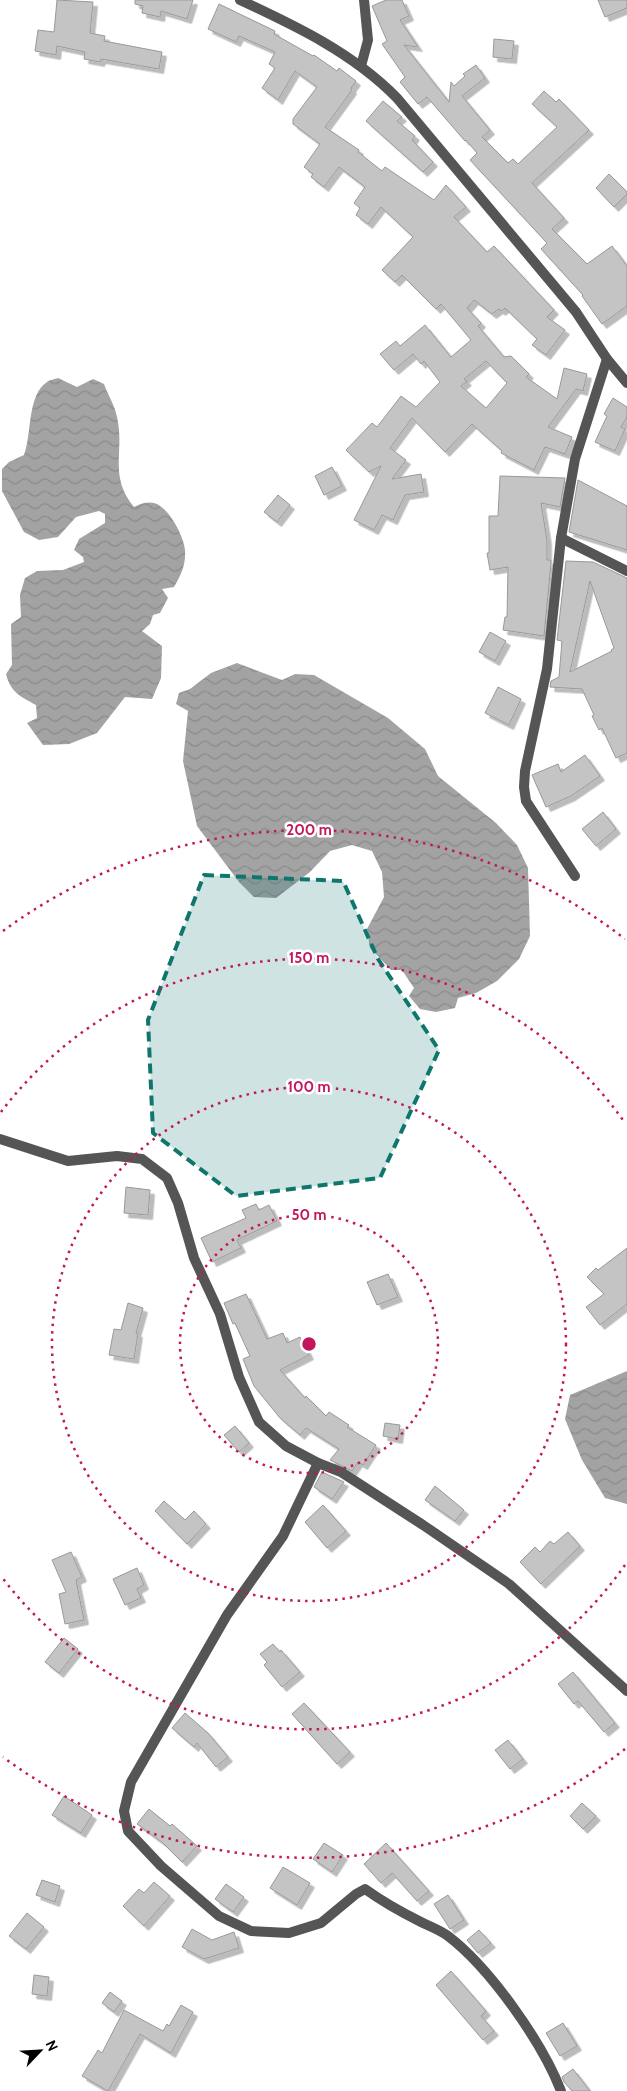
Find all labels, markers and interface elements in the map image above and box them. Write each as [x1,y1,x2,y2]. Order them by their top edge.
text: 200 m [286,821,332,839]
text: 150 m [289,949,329,967]
text: 100 m [287,1078,331,1096]
text: 50 m [291,1206,327,1224]
centre of rings [300,1335,318,1353]
north arrow [15,2026,65,2076]
text: N [42,2037,62,2054]

